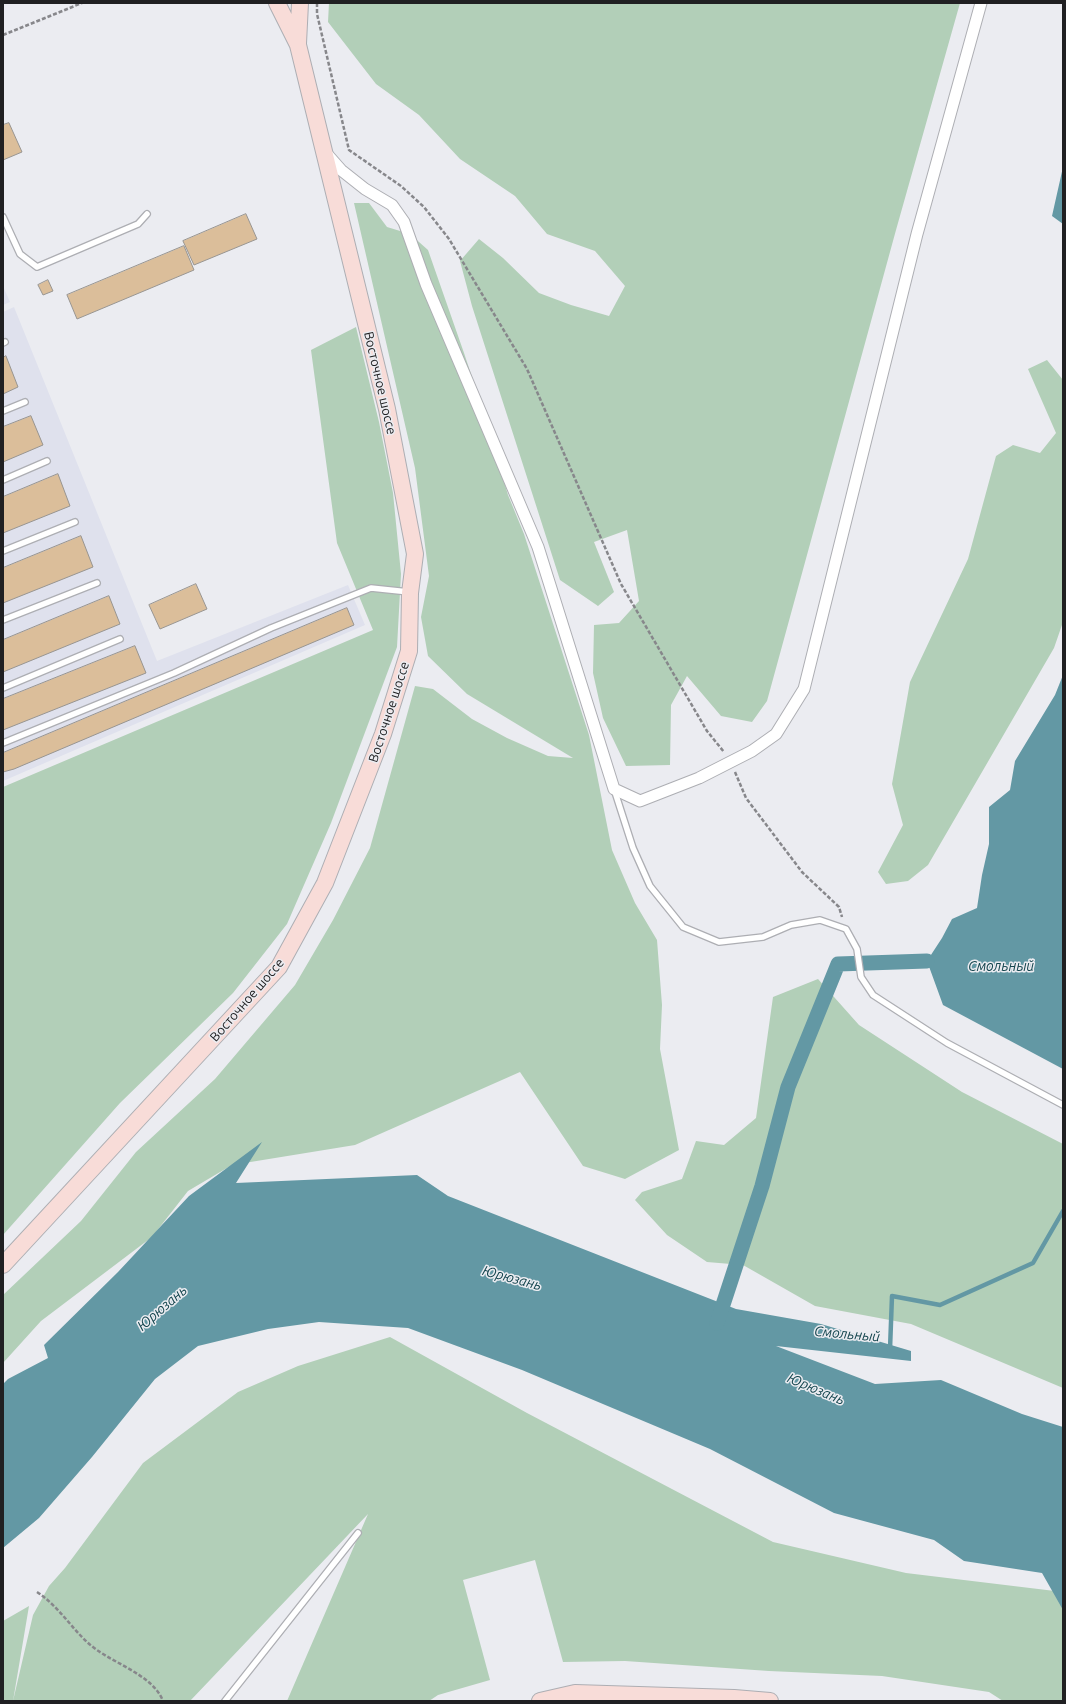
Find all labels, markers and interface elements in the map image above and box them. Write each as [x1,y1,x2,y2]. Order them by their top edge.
street label: Восточное шоссе [361,330,399,436]
street label: Восточное шоссе [365,660,413,764]
street label: Восточное шоссе [207,955,287,1045]
water label: Смольный [968,958,1034,974]
water label: Юрюзань [481,1262,543,1294]
water label: Юрюзань [134,1282,190,1334]
water label: Смольный [813,1323,881,1345]
water label: Юрюзань [785,1369,847,1409]

